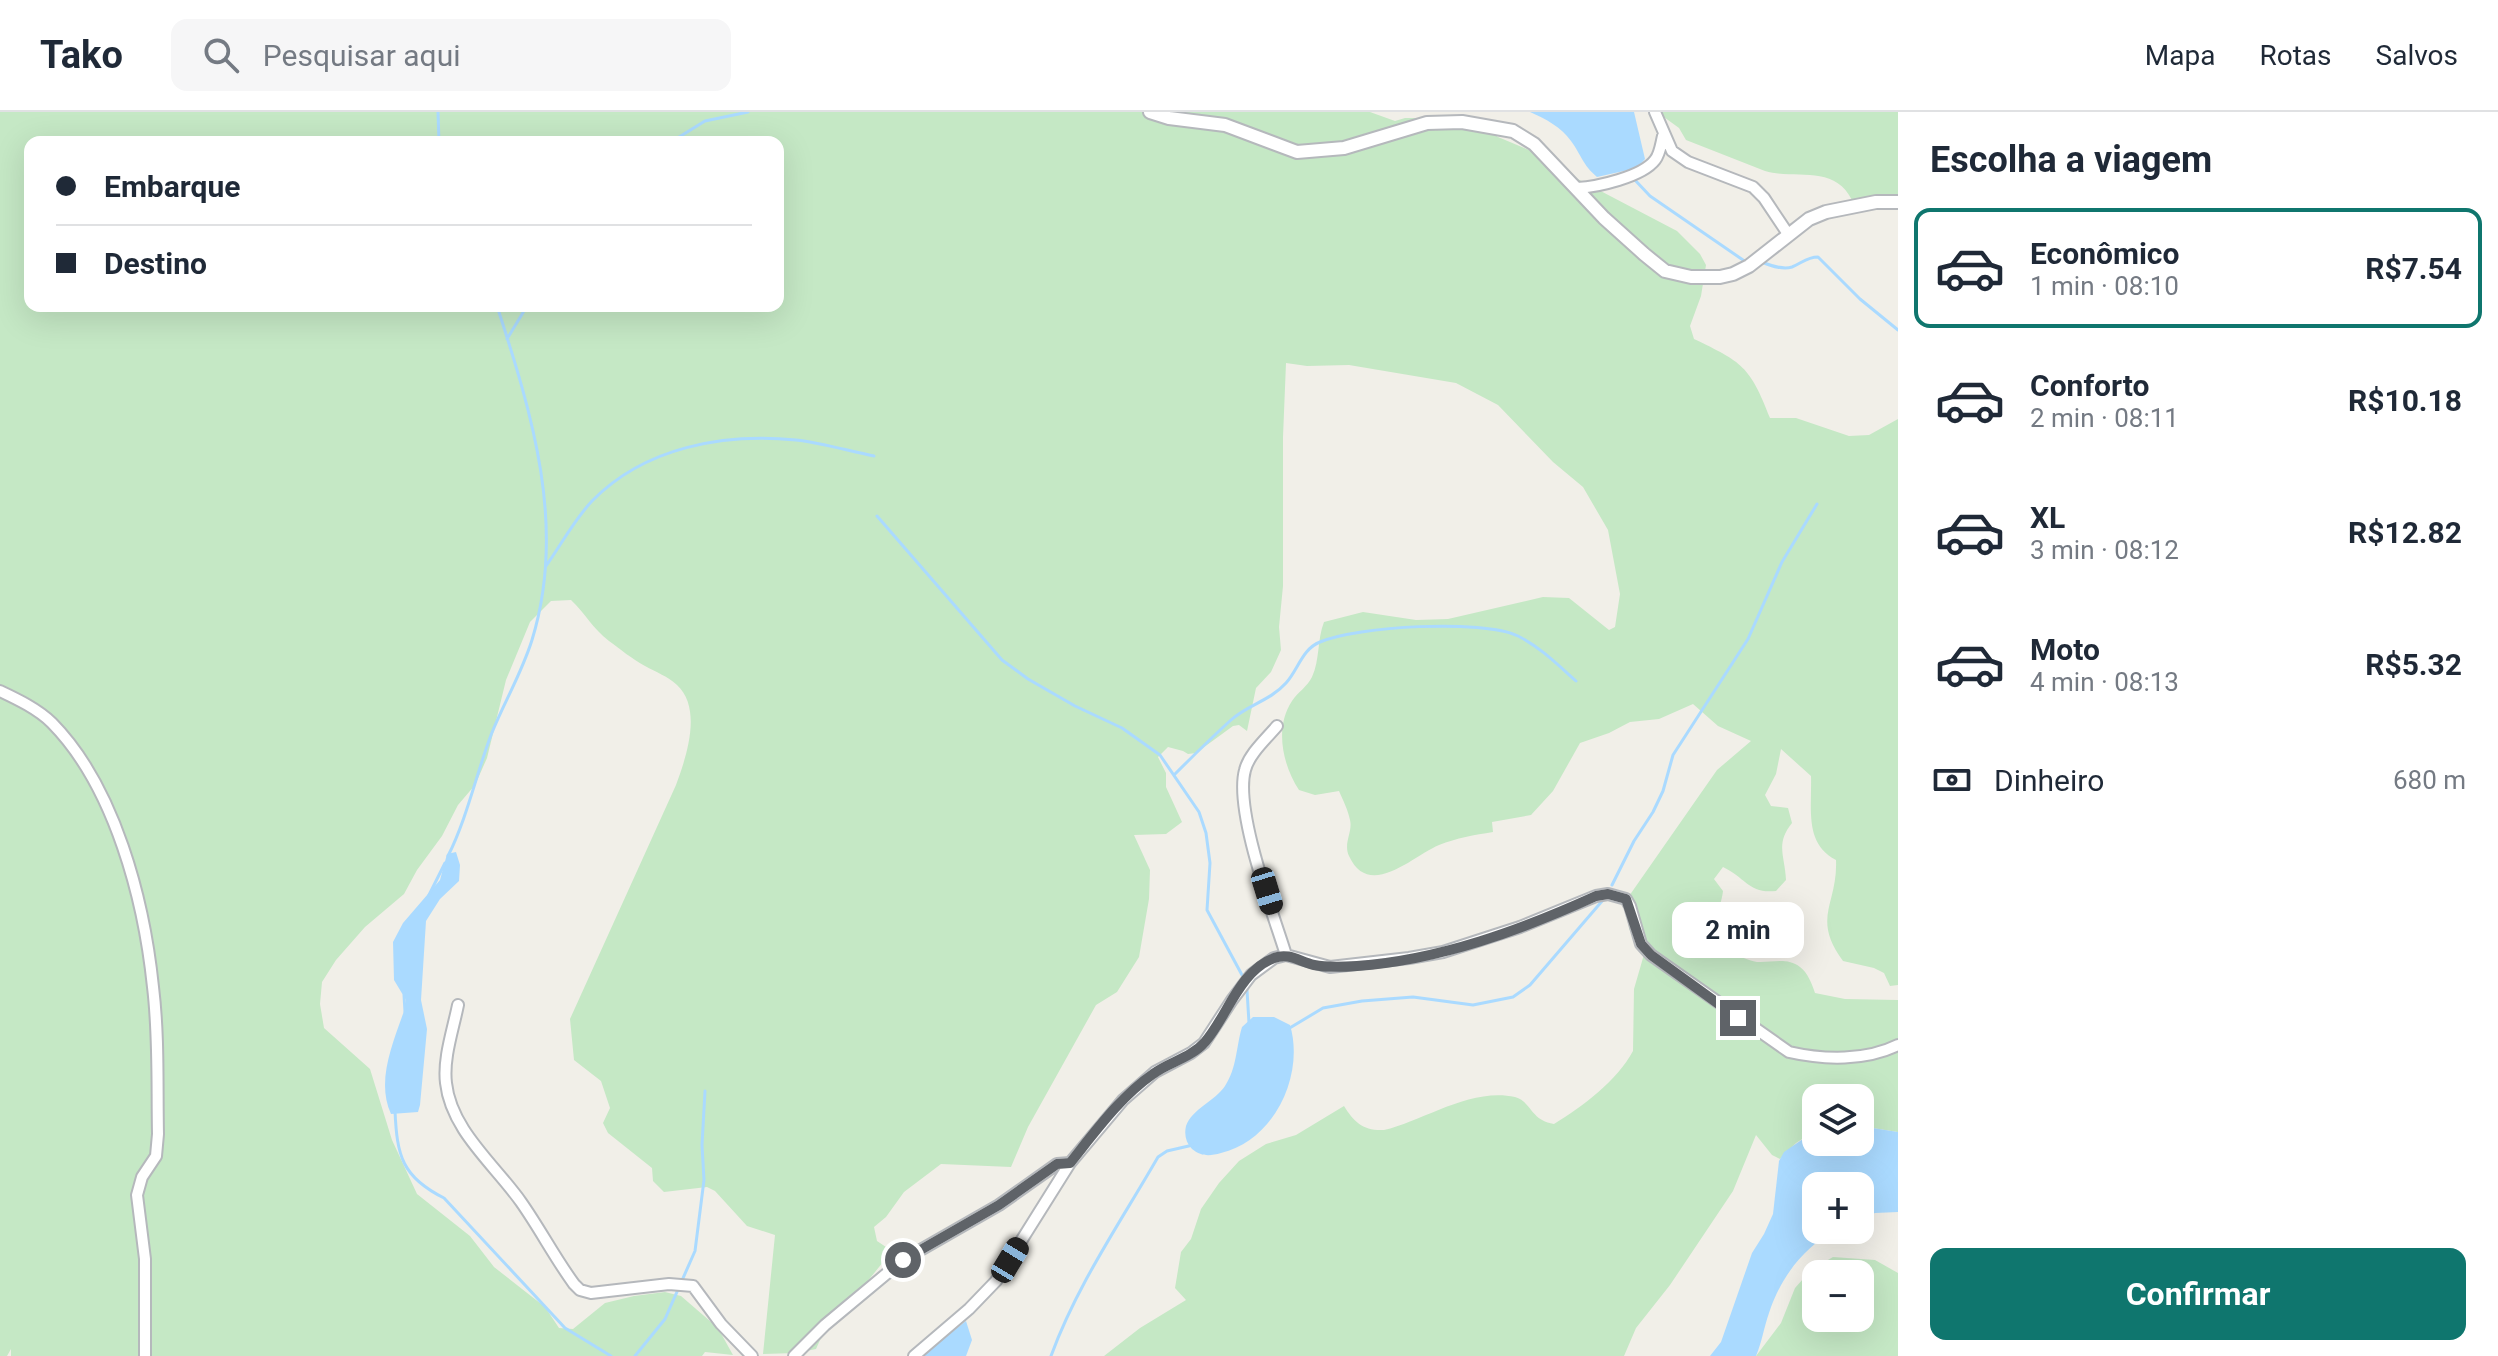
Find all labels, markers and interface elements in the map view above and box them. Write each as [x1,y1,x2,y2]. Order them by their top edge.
search box [171,19,731,91]
text: Tako [40,33,123,77]
icon: search [199,33,243,77]
text: Pesquisar aqui [263,38,460,73]
text: Mapa [2145,39,2215,72]
text: Rotas [2259,39,2332,72]
text: Salvos [2376,39,2458,72]
text: Escolha a viagem [1930,139,2212,181]
text: Embarque [104,169,240,204]
icon: car [1934,232,2006,304]
text: Econômico [2030,236,2179,271]
text: Destino [104,246,207,281]
text: R$7.54 [2365,251,2462,286]
text: 1 min · 08:10 [2030,271,2179,301]
icon: car [1934,364,2006,436]
text: Conforto [2030,368,2149,403]
text: R$10.18 [2348,383,2462,418]
text: 2 min · 08:11 [2030,403,2179,433]
icon: car [1934,496,2006,568]
text: XL [2030,500,2065,535]
text: R$12.82 [2348,515,2462,550]
text: 3 min · 08:12 [2030,535,2179,565]
icon: car [1934,628,2006,700]
text: Moto [2030,632,2100,667]
text: R$5.32 [2365,647,2462,682]
text: 4 min · 08:13 [2030,667,2179,697]
icon: cash [1930,758,1974,802]
text: Dinheiro [1994,763,2104,798]
text: 680 m [2393,765,2466,795]
car [1249,865,1285,917]
callout: 2 min [1672,902,1804,958]
text: 2 min [1705,915,1771,945]
route end [1720,1000,1756,1036]
map controls [1802,1084,1874,1332]
button: layers [1802,1084,1874,1156]
button: + [1802,1172,1874,1244]
car [987,1233,1033,1287]
route start [885,1242,921,1278]
button: Confirmar [1930,1248,2466,1340]
button: − [1802,1260,1874,1332]

